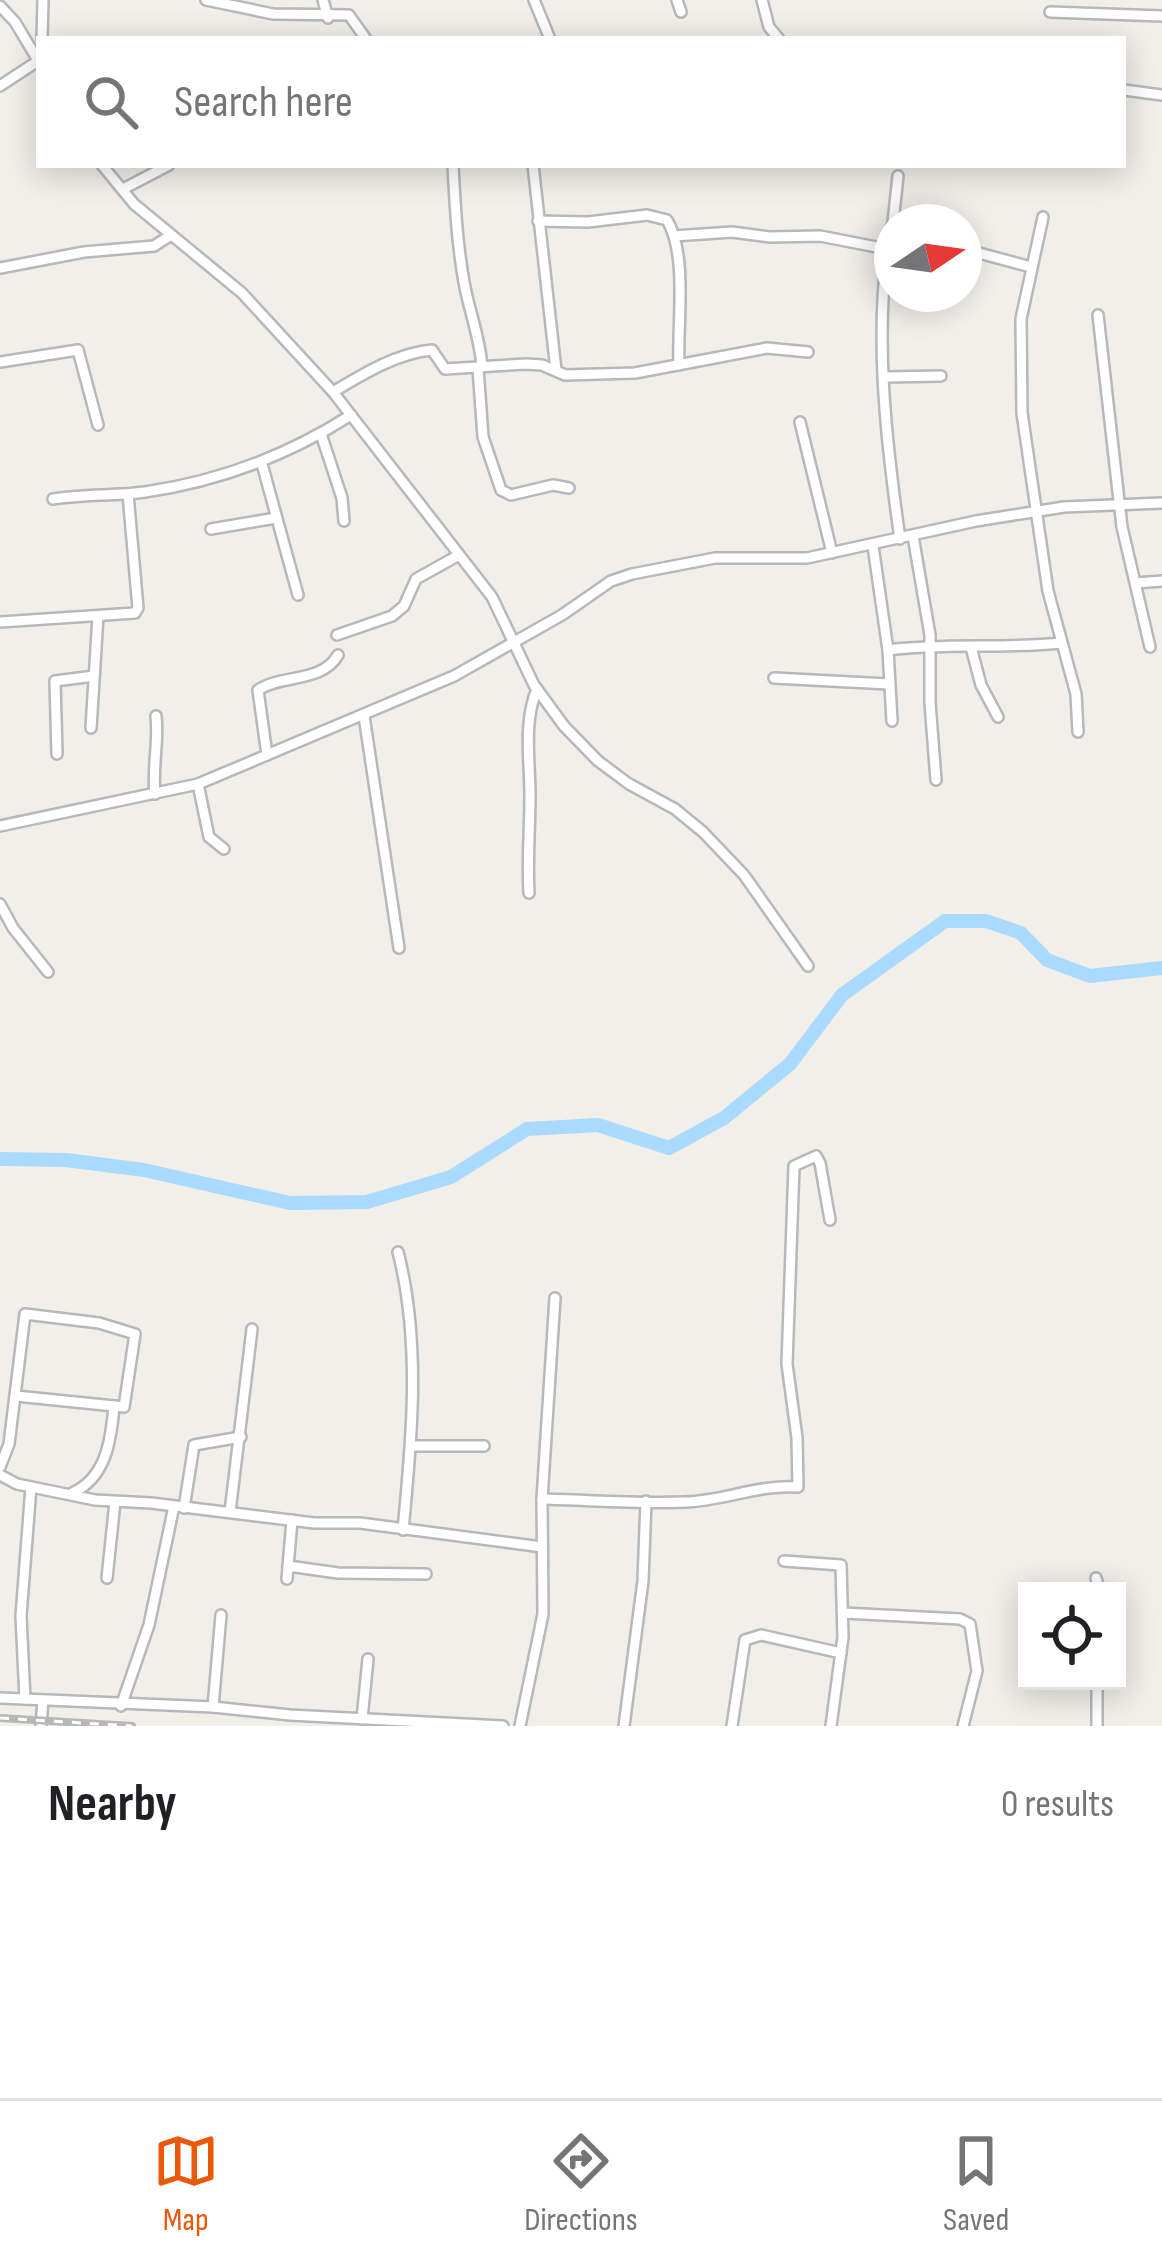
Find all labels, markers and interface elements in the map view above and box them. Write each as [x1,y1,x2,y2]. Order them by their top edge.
search box [36,36,1126,168]
icon: search [78,69,144,135]
text: Search here [174,75,353,130]
north arrow [874,204,982,312]
map controls [1018,1582,1126,1690]
button: locate [1018,1582,1126,1690]
text: Nearby [48,1774,177,1835]
text: 0 results [1001,1781,1114,1828]
tab: Map [153,2128,219,2240]
tab: Directions [524,2128,638,2240]
tab: Saved [943,2128,1009,2240]

